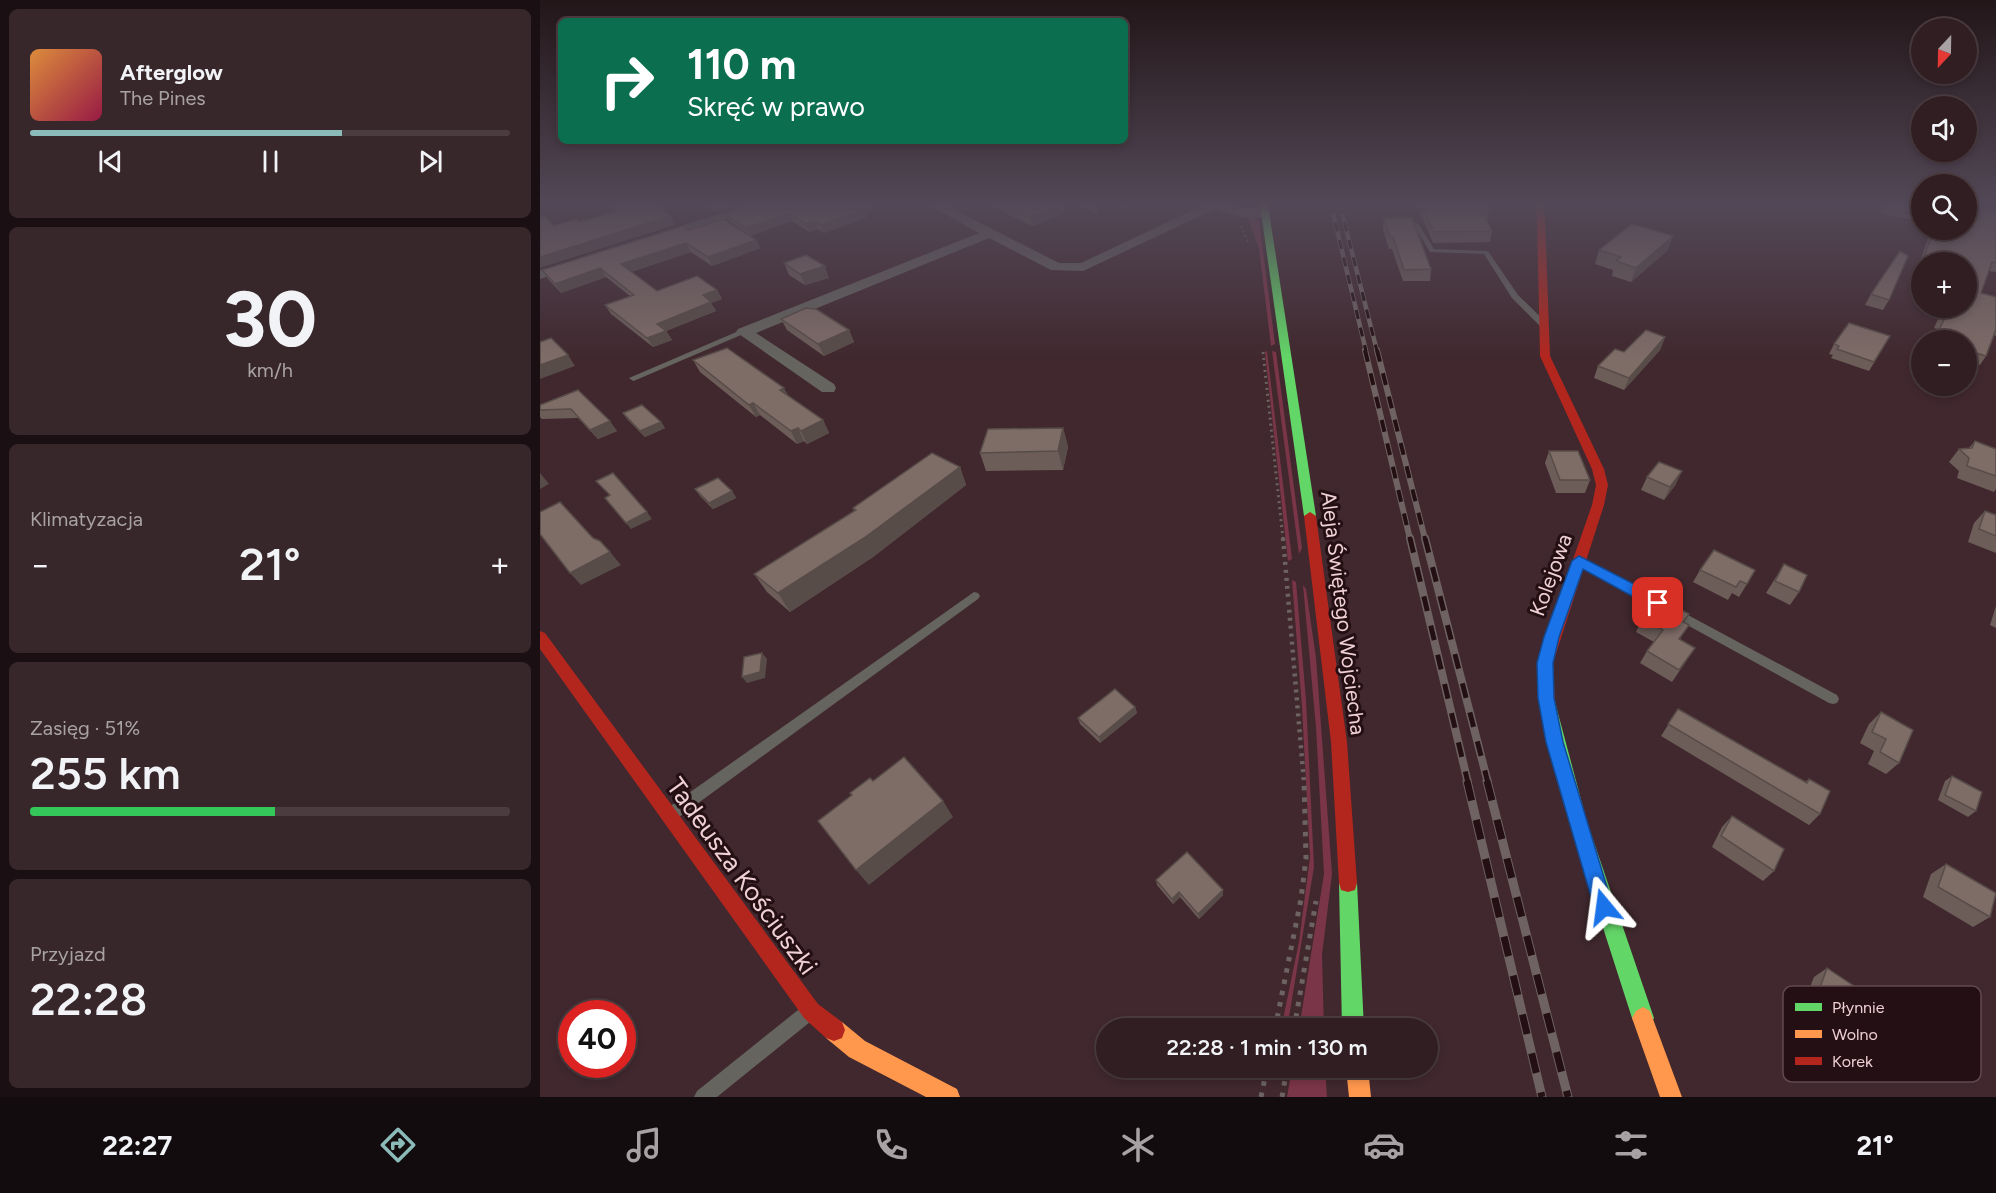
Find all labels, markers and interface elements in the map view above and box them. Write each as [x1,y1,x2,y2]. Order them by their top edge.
north arrow [1911,18,1977,84]
map controls [1911,18,1977,396]
text: 110 m [687,39,796,90]
icon: right [588,42,666,120]
text: Afterglow [120,59,223,86]
text: The Pines [120,86,206,110]
text: Skręć w prawo [687,90,865,123]
button: sound [1911,96,1977,162]
icon: previous [94,145,127,178]
icon: pause [254,145,287,178]
icon: next [414,145,447,178]
button: search [1911,174,1977,240]
button: + [1911,252,1977,318]
text: 30 [223,272,317,366]
button: − [1911,330,1977,396]
text: km/h [247,358,293,382]
street label: Aleja Świętego Wojciecha [1316,490,1371,736]
text: Klimatyzacja [30,507,143,531]
street label: Kolejowa [1524,530,1577,619]
text: 21° [239,537,301,591]
text: − [30,545,51,584]
text: + [489,545,510,584]
pin [1632,577,1683,628]
icon: arrive [1641,586,1674,619]
text: Zasięg · 51% [30,716,140,740]
text: 255 km [30,746,181,800]
street label: Tadeusza Kościuszki [660,771,824,981]
position arrow [1572,875,1636,939]
text: Przyjazd [30,942,106,966]
text: 22:28 [30,972,147,1026]
legend [1783,986,1981,1082]
text: Płynnie [1832,998,1885,1017]
speed limit sign: 40 [558,1000,636,1078]
text: Wolno [1832,1025,1878,1044]
text: 22:28 · 1 min · 130 m [1166,1034,1368,1061]
text: Korek [1832,1052,1873,1071]
icon: directions [377,1124,419,1166]
icon: music [623,1124,665,1166]
icon: phone [870,1124,912,1166]
icon: climate [1117,1124,1159,1166]
icon: car [1363,1124,1405,1166]
icon: filters [1610,1124,1652,1166]
text: 22:27 [102,1129,172,1162]
text: 21° [1856,1129,1894,1162]

